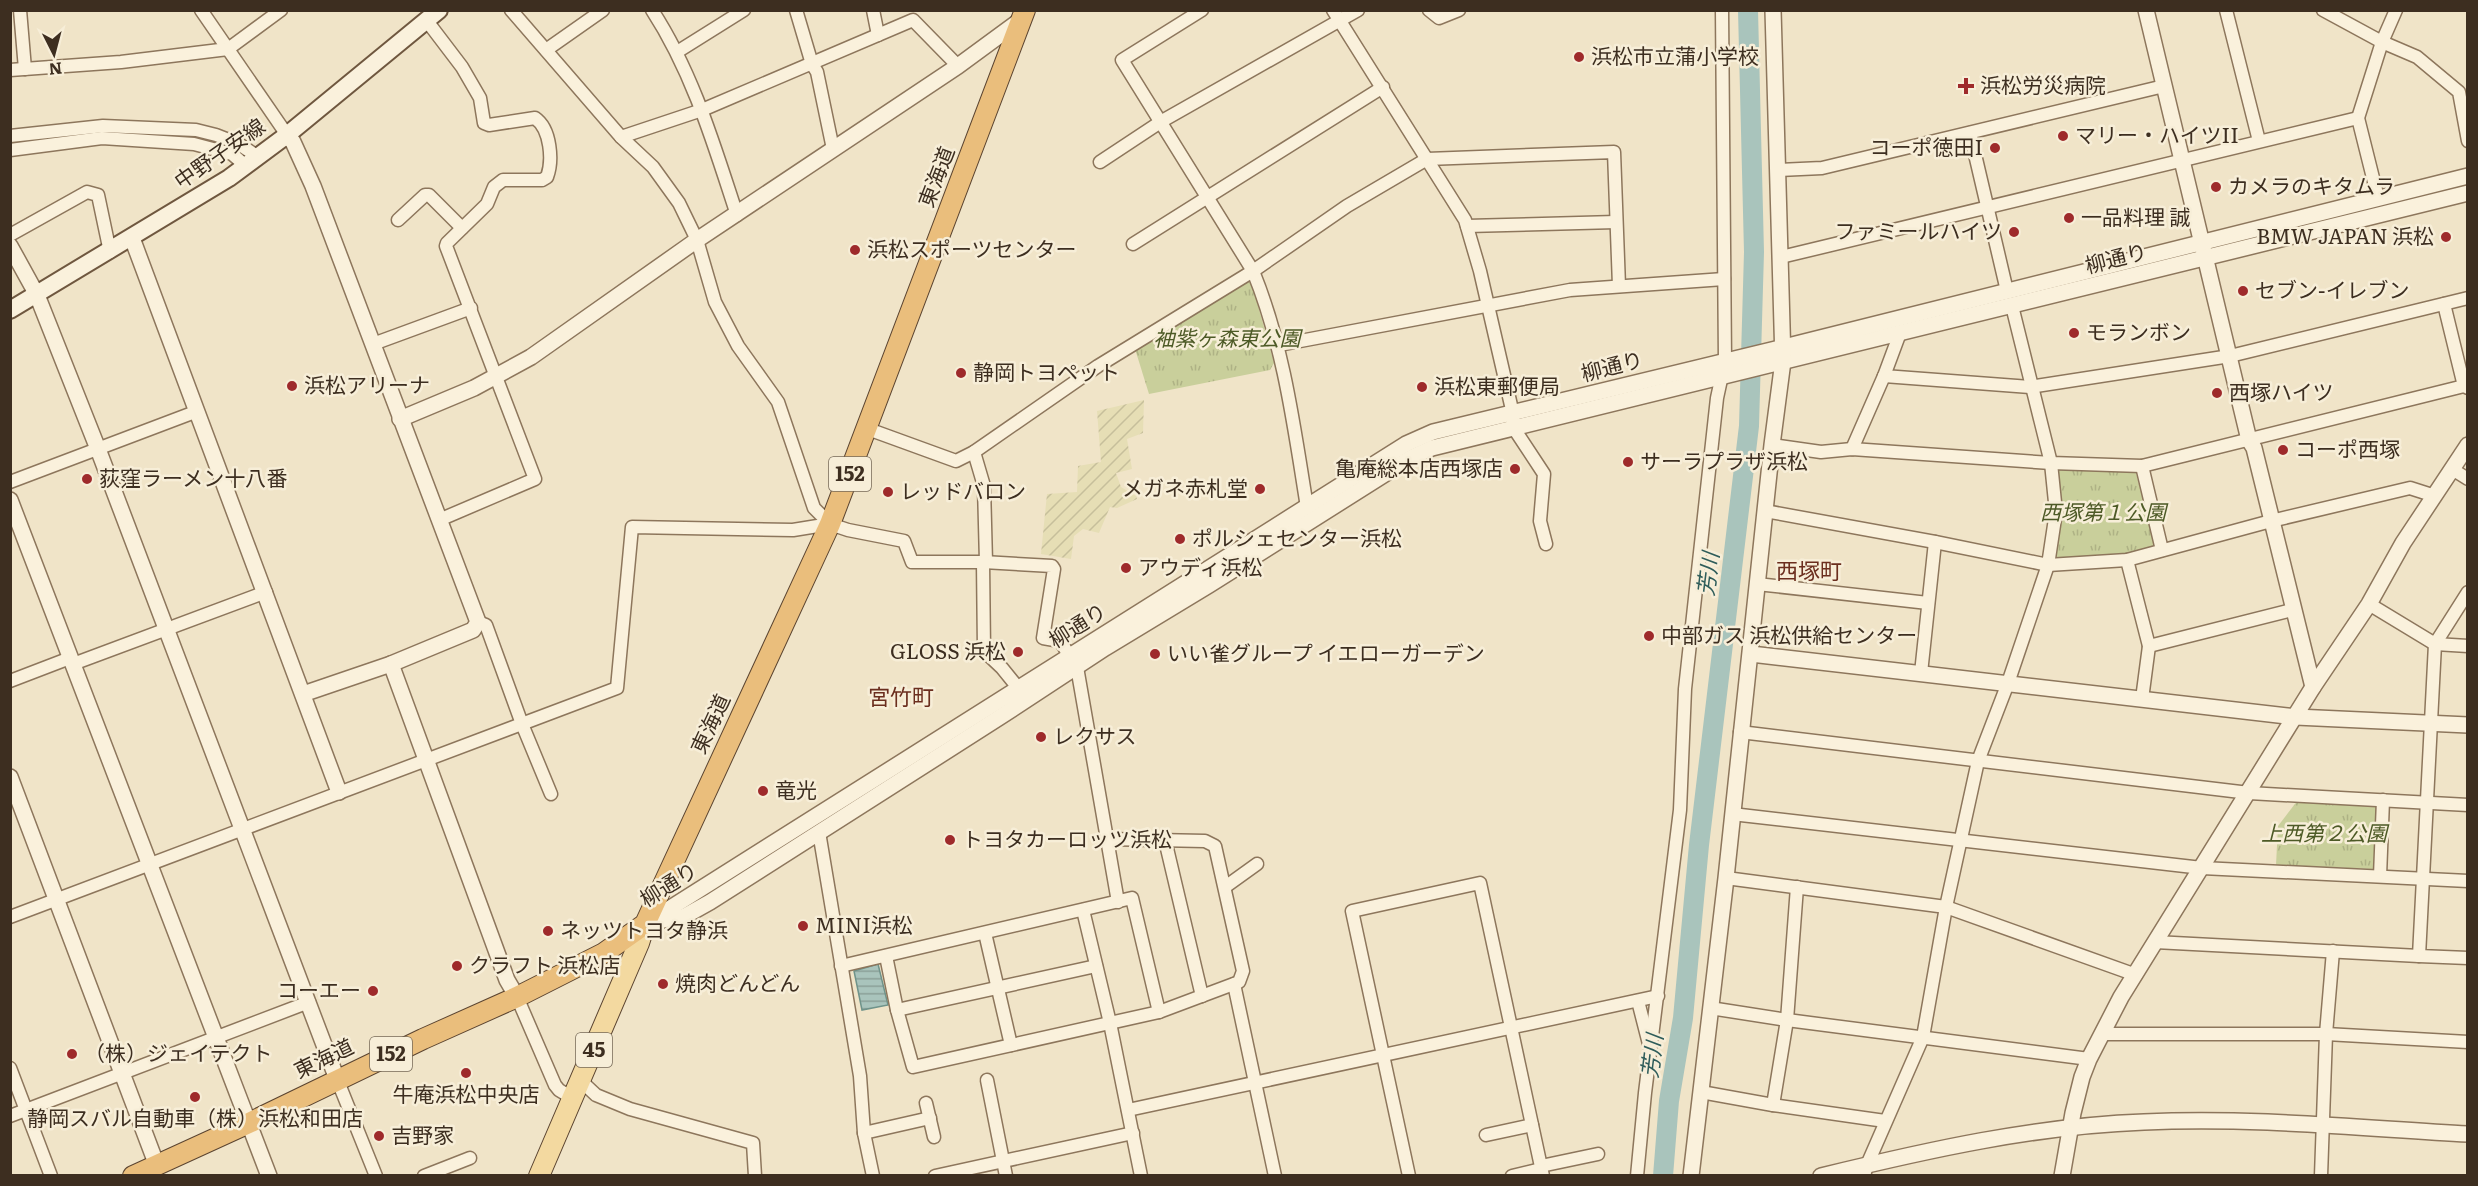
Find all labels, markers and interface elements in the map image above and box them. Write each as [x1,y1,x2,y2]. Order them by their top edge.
north arrow [24,24,84,84]
place label: 浜松市立蒲小学校 [1591,39,1759,70]
marker: 浜松市立蒲小学校 [1572,50,1586,64]
text: N [48,57,64,83]
place label: 浜松労災病院 [1980,68,2106,99]
marker: 浜松労災病院 [1957,77,1975,95]
street label: 中野子安線 [167,109,270,195]
place label: マリー・ハイツII [2075,118,2239,149]
marker: マリー・ハイツII [2056,129,2070,143]
place label: コーポ徳田I [1869,130,1983,161]
street label: 東海道 [909,141,960,211]
marker: コーポ徳田I [1988,141,2002,155]
place label: カメラのキタムラ [2228,169,2395,200]
marker: カメラのキタムラ [2209,180,2223,194]
place label: 一品料理 誠 [2081,200,2190,231]
marker: 一品料理 誠 [2062,211,2076,225]
place label: ファミールハイツ [1834,214,2002,245]
place label: BMW JAPAN 浜松 [2256,219,2434,250]
marker: ファミールハイツ [2007,225,2021,239]
marker: BMW JAPAN 浜松 [2439,230,2453,244]
place label: 浜松スポーツセンター [867,232,1077,263]
street label: 柳通り [2081,234,2150,279]
marker: 浜松スポーツセンター [848,243,862,257]
place label: セブン-イレブン [2255,273,2409,304]
marker: セブン-イレブン [2236,284,2250,298]
place label: モランボン [2086,315,2191,346]
park label: 袖紫ヶ森東公園 [1154,321,1303,352]
marker: モランボン [2067,326,2081,340]
street label: 柳通り [1577,342,1646,387]
place label: 静岡トヨペット [973,355,1120,386]
marker: 静岡トヨペット [954,366,968,380]
place label: 浜松アリーナ [304,368,430,399]
place label: 浜松東郵便局 [1434,369,1560,400]
place label: 西塚ハイツ [2229,375,2334,406]
marker: 浜松アリーナ [285,379,299,393]
marker: 浜松東郵便局 [1415,380,1429,394]
marker: 西塚ハイツ [2210,386,2224,400]
place label: コーポ西塚 [2295,432,2400,463]
marker: コーポ西塚 [2276,443,2290,457]
place label: サーラプラザ浜松 [1640,444,1808,475]
place label: 亀庵総本店西塚店 [1335,451,1503,482]
marker: サーラプラザ浜松 [1621,455,1635,469]
road number: 152 [829,457,871,491]
place label: 荻窪ラーメン十八番 [99,461,287,492]
marker: 亀庵総本店西塚店 [1508,462,1522,476]
place label: メガネ赤札堂 [1122,471,1248,502]
marker: 荻窪ラーメン十八番 [80,472,94,486]
place label: レッドバロン [900,474,1026,505]
marker: メガネ赤札堂 [1253,482,1267,496]
marker: レッドバロン [881,485,895,499]
park label: 西塚第１公園 [2040,495,2169,526]
place label: ポルシェセンター浜松 [1192,521,1402,552]
marker: ポルシェセンター浜松 [1173,532,1187,546]
water label: 芳川 [1687,548,1726,598]
place label: アウディ浜松 [1138,550,1263,581]
district label: 西塚町 [1776,553,1842,586]
marker: アウディ浜松 [1119,561,1133,575]
street label: 柳通り [1042,594,1112,654]
place label: 中部ガス 浜松供給センター [1661,618,1917,649]
marker: 中部ガス 浜松供給センター [1642,629,1656,643]
place label: GLOSS 浜松 [890,634,1006,665]
place label: いい雀グループ イエローガーデン [1167,636,1485,667]
marker: GLOSS 浜松 [1011,645,1025,659]
marker: いい雀グループ イエローガーデン [1148,647,1162,661]
district label: 宮竹町 [868,679,934,712]
street label: 東海道 [681,688,736,758]
place label: レクサス [1053,719,1137,750]
marker: レクサス [1034,730,1048,744]
place label: 竜光 [775,773,817,804]
marker: 竜光 [756,784,770,798]
park label: 上西第２公園 [2261,816,2390,847]
place label: トヨタカーロッツ浜松 [962,822,1172,853]
marker: トヨタカーロッツ浜松 [943,833,957,847]
street label: 柳通り [633,853,703,913]
place label: MINI浜松 [815,908,913,939]
place label: ネッツトヨタ静浜 [560,913,728,944]
marker: MINI浜松 [796,919,810,933]
marker: ネッツトヨタ静浜 [541,924,555,938]
place label: クラフト 浜松店 [469,948,620,979]
marker: クラフト 浜松店 [450,959,464,973]
place label: 焼肉どんどん [675,966,800,997]
place label: コーエー [277,973,361,1004]
marker: 焼肉どんどん [656,977,670,991]
marker: コーエー [366,984,380,998]
street label: 東海道 [288,1029,358,1084]
water label: 芳川 [1631,1030,1670,1080]
road number: 45 [576,1033,612,1067]
place label: （株）ジェイテクト [84,1036,273,1067]
road number: 152 [370,1037,412,1071]
marker: （株）ジェイテクト [65,1047,79,1061]
marker: 牛庵浜松中央店 [459,1066,473,1080]
place label: 牛庵浜松中央店 [393,1077,540,1108]
marker: 静岡スバル自動車（株）浜松和田店 [188,1090,202,1104]
place label: 静岡スバル自動車（株）浜松和田店 [27,1101,363,1132]
place label: 吉野家 [391,1118,454,1149]
marker: 吉野家 [372,1129,386,1143]

